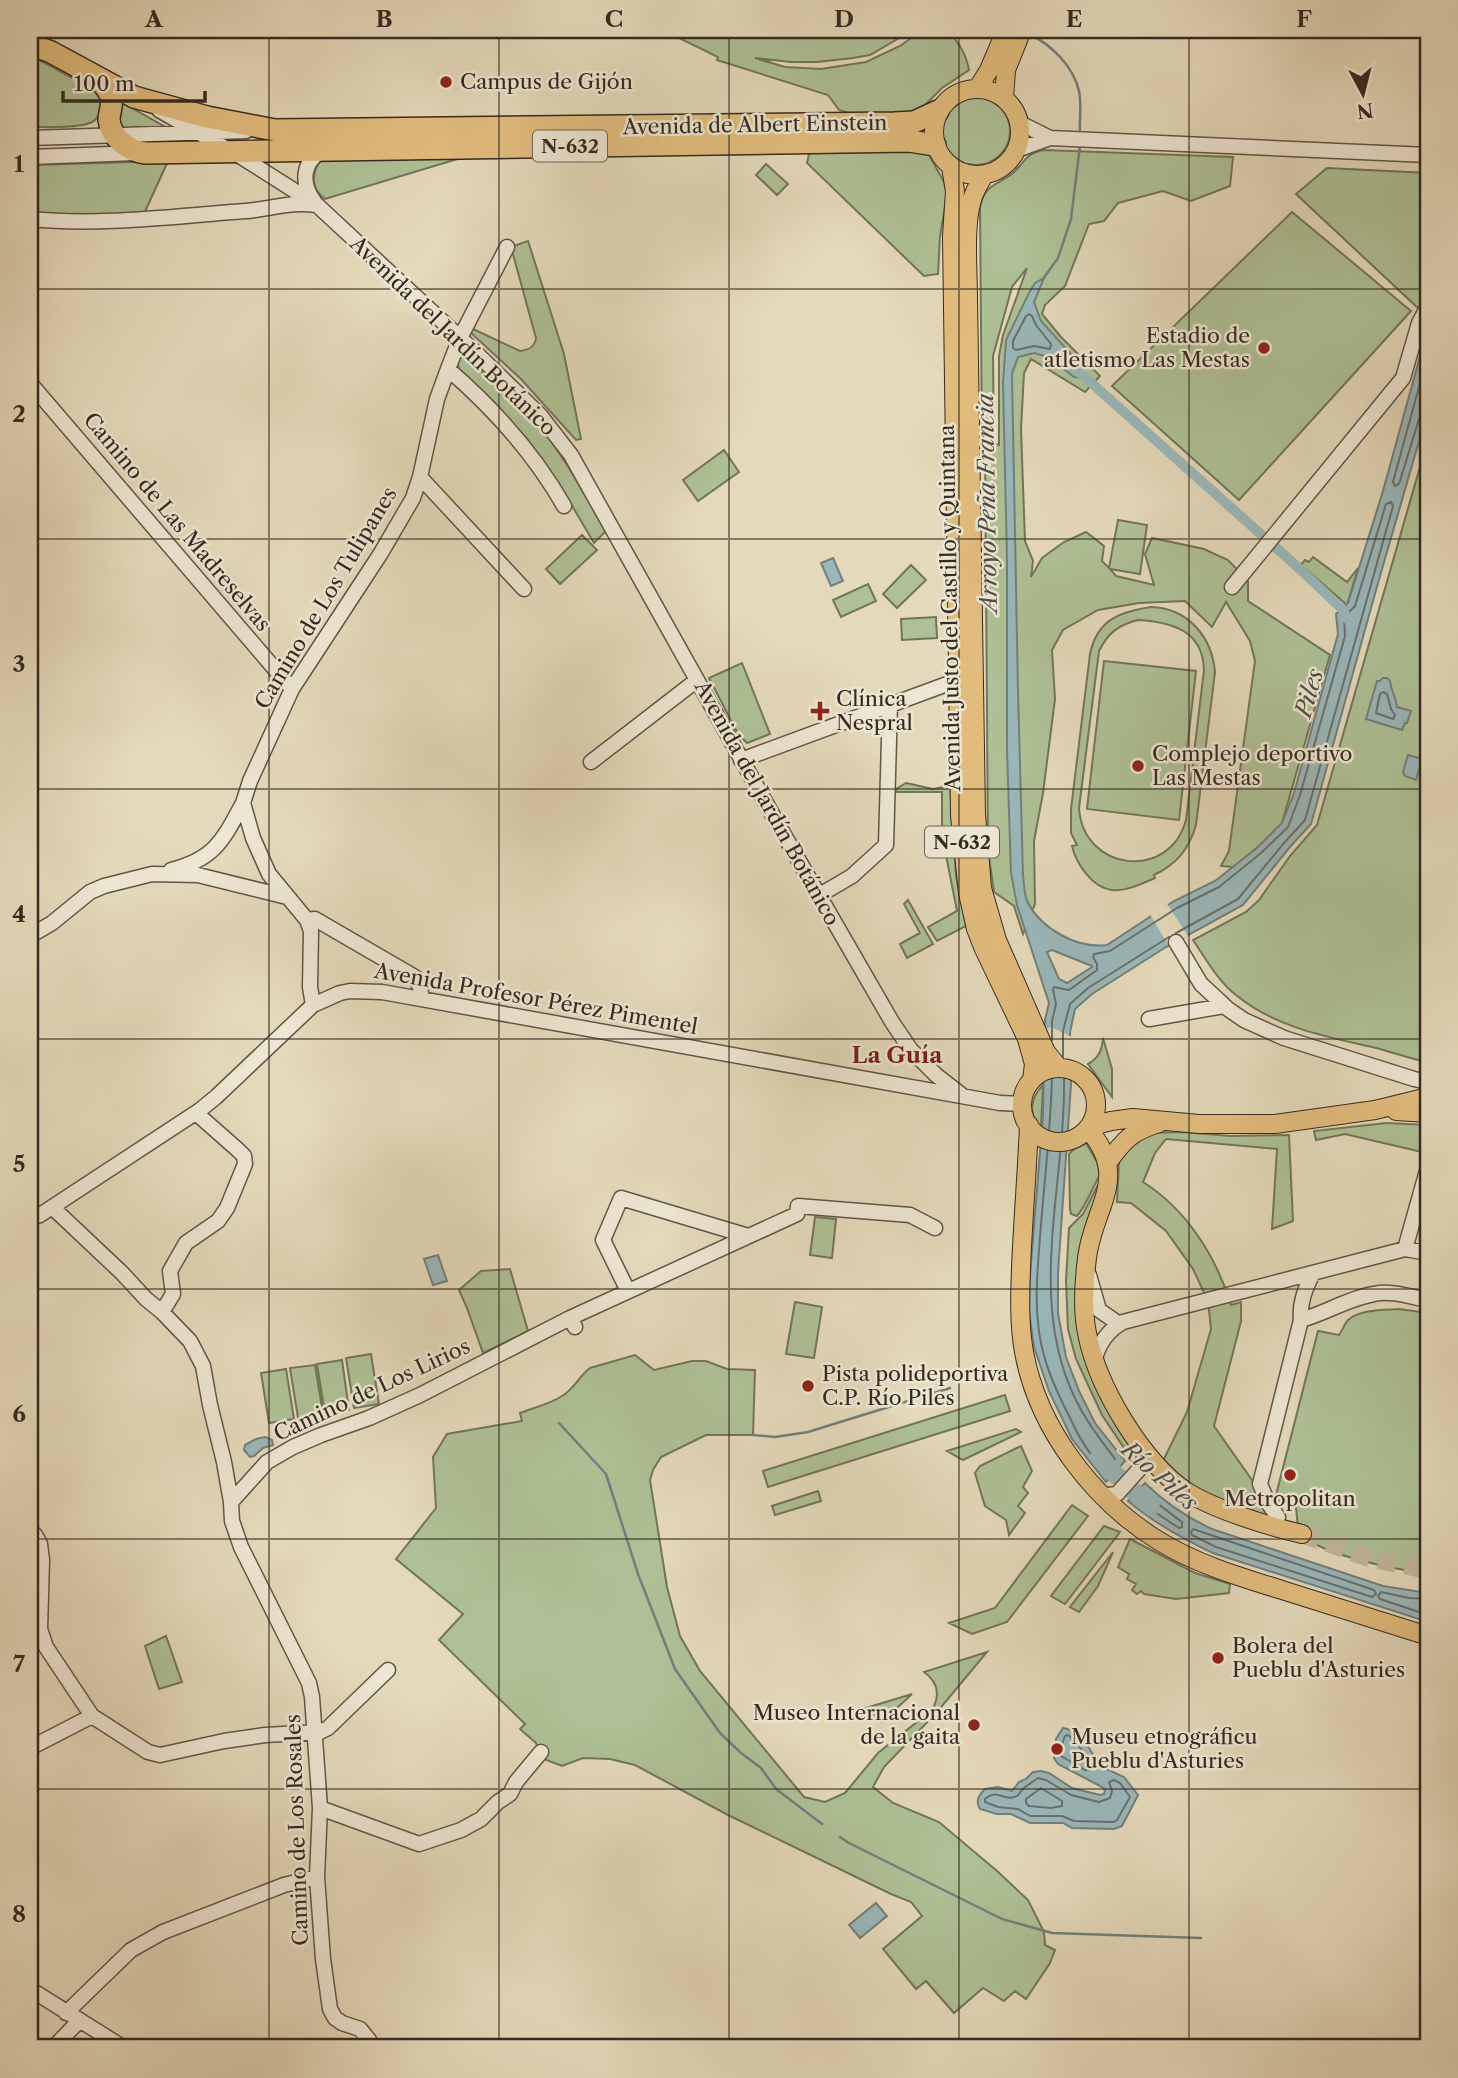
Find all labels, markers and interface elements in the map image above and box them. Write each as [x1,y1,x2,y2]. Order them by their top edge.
text: A [144,5,164,33]
text: B [375,5,393,33]
text: C [605,5,623,33]
text: D [834,5,854,33]
text: E [1066,5,1082,33]
text: F [1296,5,1312,33]
scale bar [63,60,205,104]
north arrow [1328,60,1398,130]
place label: Campus de Gijón [460,69,633,94]
text: 100 m [74,71,135,96]
marker: Campus de Gijón [438,74,454,90]
text: N [1355,98,1375,123]
street label: Avenida de Albert Einstein [621,110,888,139]
road number: N-632 [533,130,607,162]
text: 1 [14,150,25,178]
street label: Avenida del Jardín Botánico [345,230,561,441]
place label: Estadio de atletismo Las Mestas [1044,323,1250,372]
marker: Estadio de atletismo Las Mestas [1256,340,1272,356]
water label: Arroyo Peña Francia [971,393,1003,616]
text: 2 [12,400,26,428]
street label: Camino de Las Madreselvas [79,407,276,636]
street label: Avenida Justo del Castillo y Quintana [934,424,965,793]
street label: Camino de Los Tulipanes [249,482,402,713]
text: 3 [13,650,26,678]
water label: Piles [1288,665,1329,722]
street label: Avenida del Jardín Botánico [689,675,845,930]
place label: Clínica Nespral [836,686,913,735]
marker: Clínica Nespral [810,701,830,721]
place label: Complejo deportivo Las Mestas [1152,741,1352,790]
marker: Complejo deportivo Las Mestas [1130,758,1146,774]
road number: N-632 [925,827,999,858]
text: 4 [12,900,26,928]
street label: Avenida Profesor Pérez Pimentel [371,958,700,1039]
district label: La Guía [852,1041,943,1069]
text: 5 [13,1150,25,1178]
street label: Camino de Los Lirios [270,1333,474,1446]
place label: Pista polideportiva C.P. Río Piles [822,1361,1009,1410]
marker: Pista polideportiva C.P. Río Piles [800,1378,816,1394]
text: 6 [12,1400,26,1428]
water label: Río Piles [1115,1434,1205,1517]
marker: Metropolitan [1282,1467,1298,1483]
place label: Metropolitan [1224,1486,1356,1511]
place label: Bolera del Pueblu d'Asturies [1232,1633,1405,1682]
text: 7 [13,1650,25,1678]
marker: Bolera del Pueblu d'Asturies [1210,1650,1226,1666]
place label: Museo Internacional de la gaita [753,1700,961,1749]
street label: Camino de Los Rosales [280,1714,313,1946]
marker: Museo Internacional de la gaita [966,1717,982,1733]
place label: Museu etnográficu Pueblu d'Asturies [1071,1724,1258,1773]
marker: Museu etnográficu Pueblu d'Asturies [1049,1741,1065,1757]
text: 8 [12,1900,26,1928]

